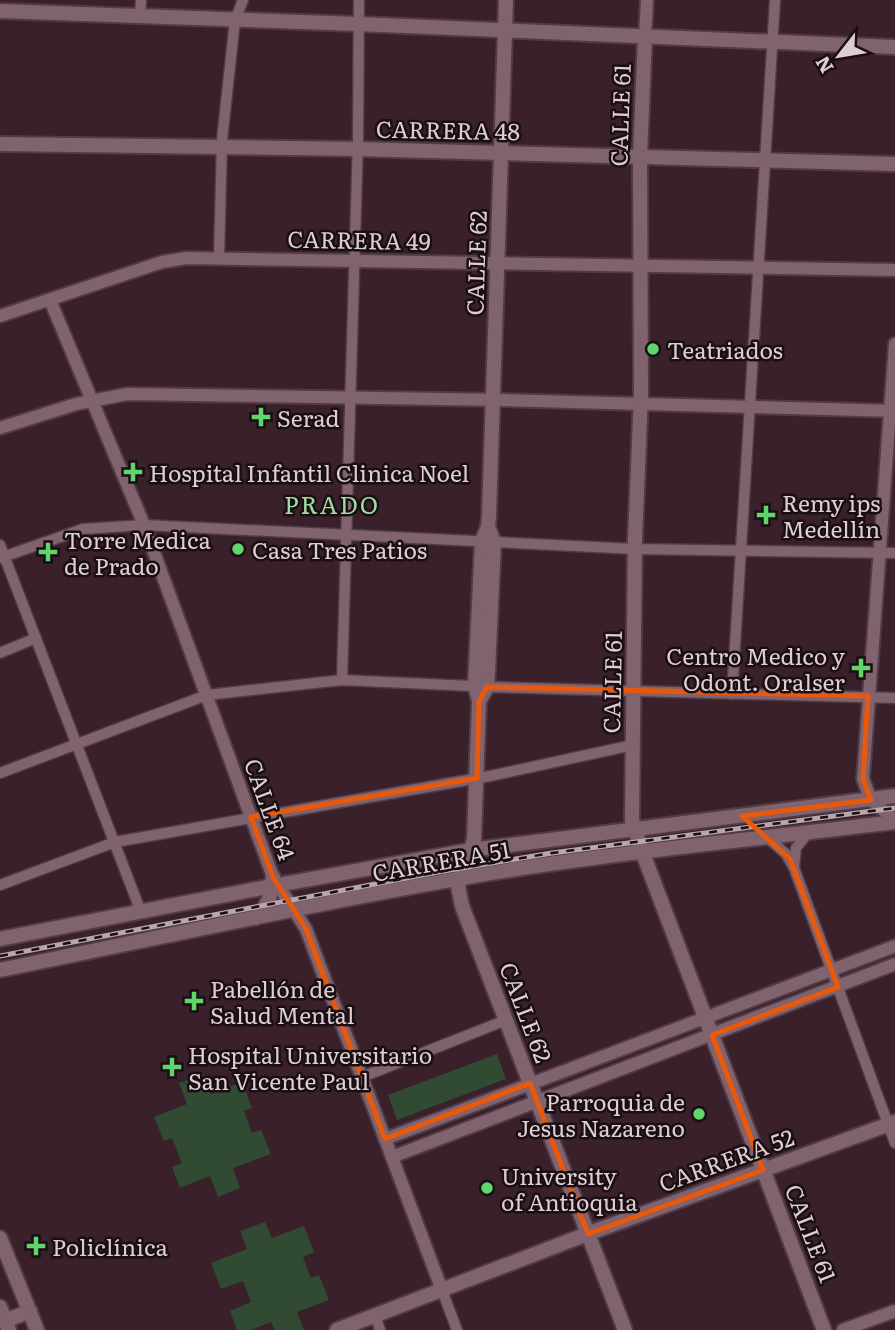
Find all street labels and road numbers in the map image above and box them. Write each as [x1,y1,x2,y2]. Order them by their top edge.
street label: CALLE 61 [600,63,638,167]
street label: CARRERA 48 [376,111,520,147]
street label: CALLE 62 [456,210,494,316]
street label: CARRERA 49 [287,221,431,257]
street label: CALLE 61 [593,630,629,734]
street label: CALLE 64 [237,753,305,865]
street label: CARRERA 51 [369,831,513,889]
street label: CALLE 62 [492,957,562,1067]
street label: CARRERA 52 [654,1119,798,1199]
street label: CALLE 61 [778,1179,846,1287]

